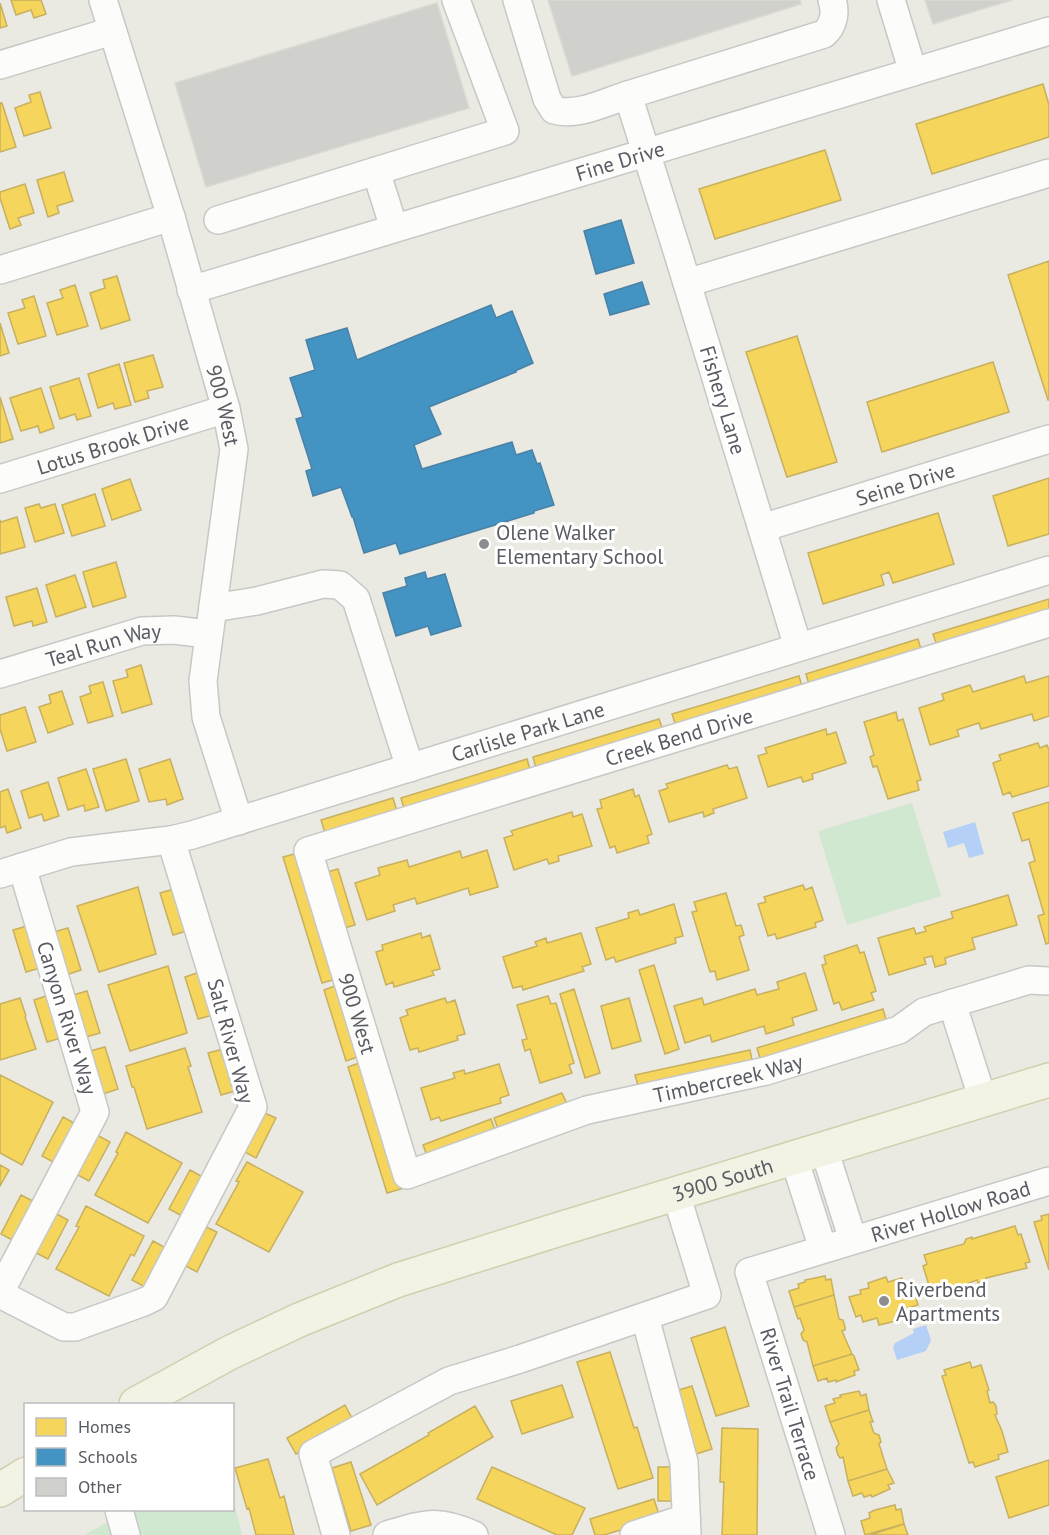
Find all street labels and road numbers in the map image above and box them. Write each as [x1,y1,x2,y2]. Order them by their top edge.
street label: Fine Drive [572,134,668,187]
street label: Fishery Lane [694,342,752,458]
street label: 900 West [200,362,247,448]
street label: Lotus Brook Drive [33,408,192,480]
street label: Seine Drive [852,456,958,512]
street label: Teal Run Way [43,617,162,673]
street label: Carlisle Park Lane [448,695,608,768]
street label: Creek Bend Drive [602,702,756,772]
street label: Canyon River Way [31,938,103,1098]
street label: 900 West [333,970,383,1057]
street label: Salt River Way [201,976,261,1107]
street label: Timbercreek Way [651,1047,806,1109]
street label: 3900 South [669,1151,776,1207]
street label: River Hollow Road [867,1174,1033,1248]
street label: River Trail Terrace [754,1324,826,1484]

